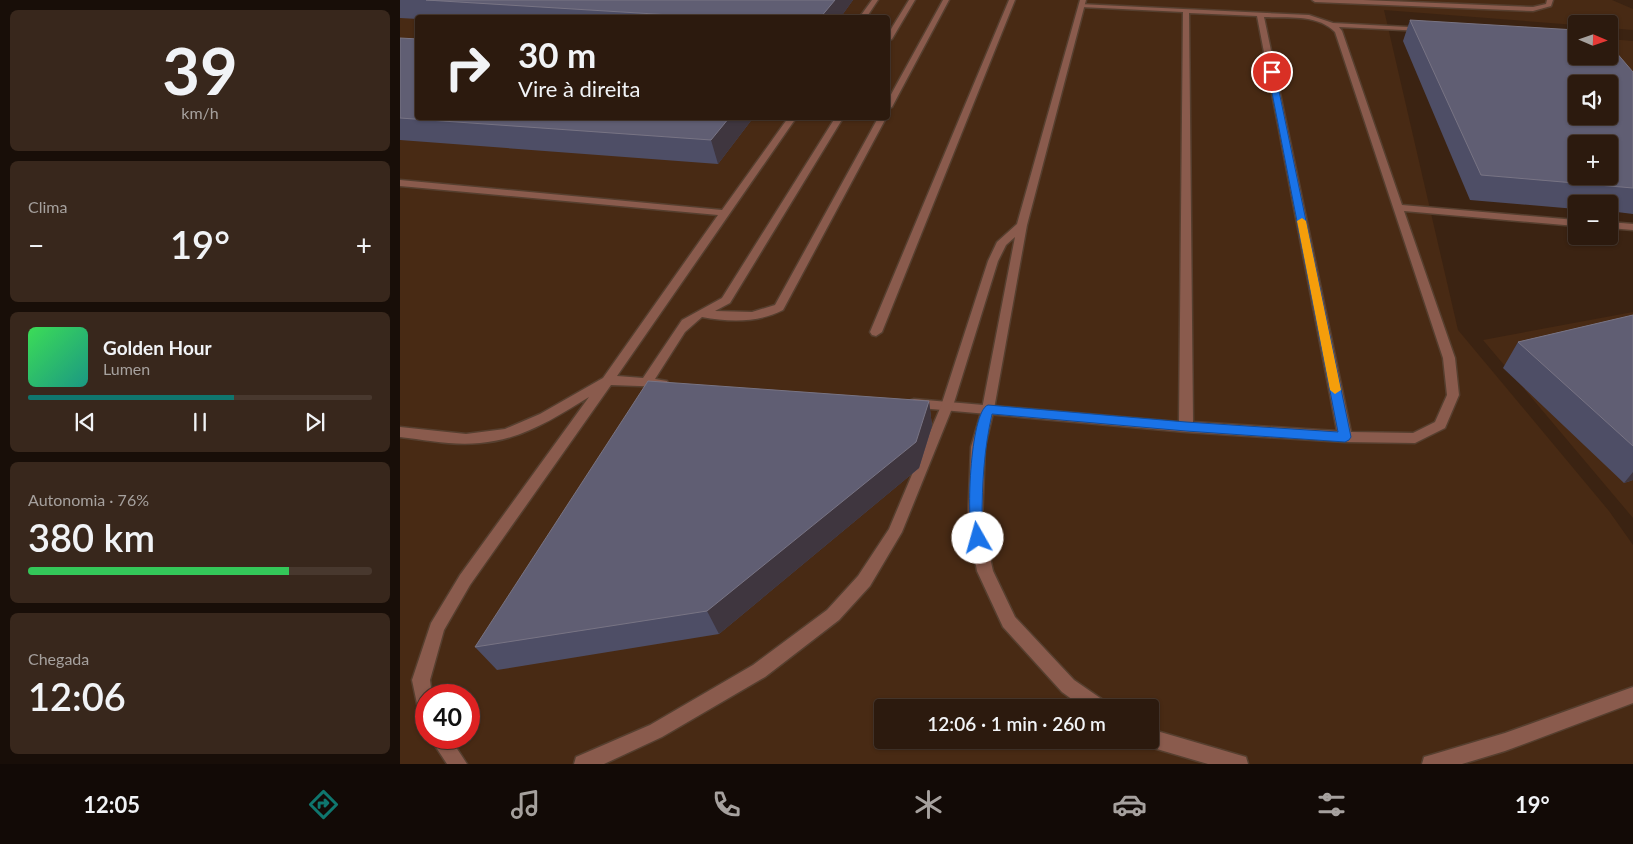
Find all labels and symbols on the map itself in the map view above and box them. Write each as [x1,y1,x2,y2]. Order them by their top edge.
north arrow [1568,15,1618,65]
pin [1251,51,1293,93]
position arrow [951,511,1003,563]
speed limit sign: 40 [415,684,480,749]

